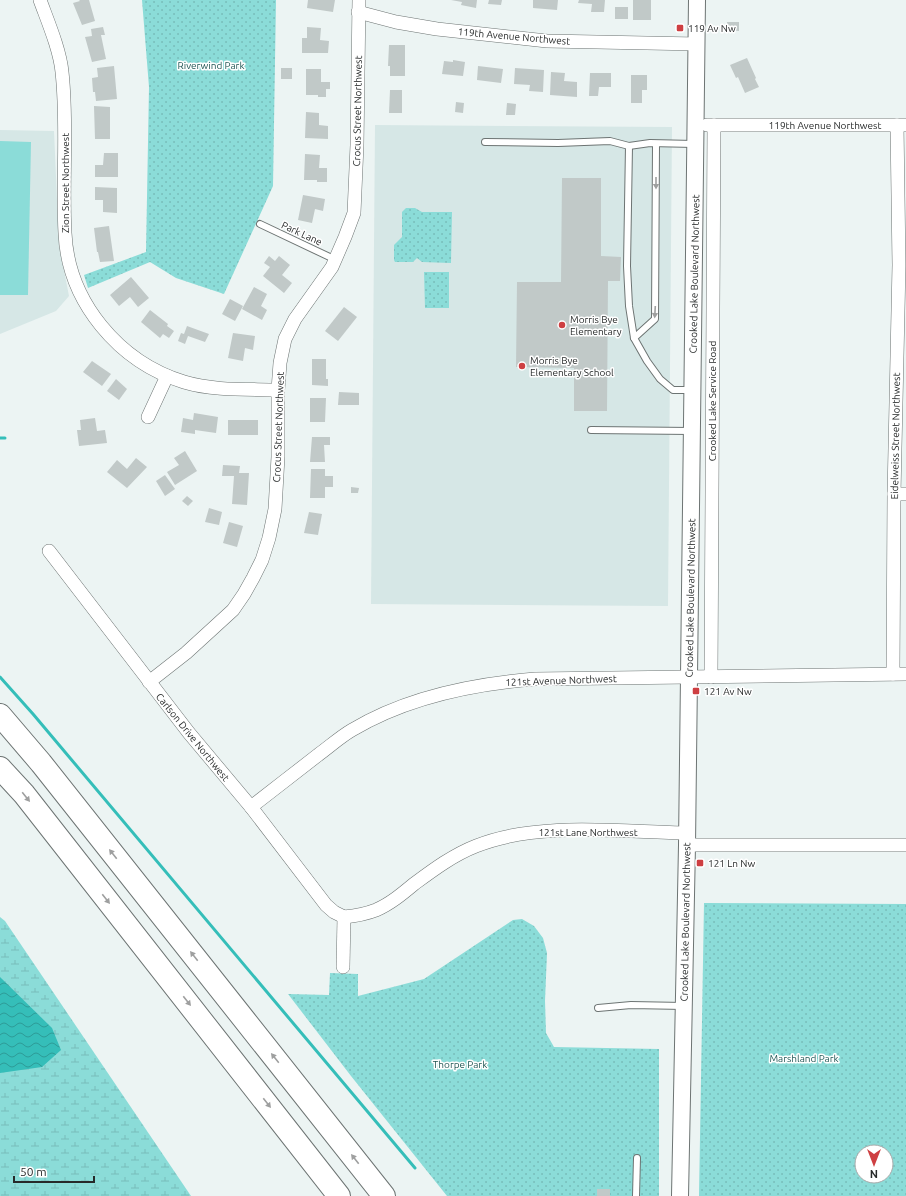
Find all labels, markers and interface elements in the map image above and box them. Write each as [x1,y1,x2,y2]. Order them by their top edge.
marker: 119 Av Nw [675,23,685,33]
place label: 119 Av Nw [688,23,736,34]
street label: 119th Avenue Northwest [457,26,571,47]
street label: Crocus Street Northwest [351,55,364,167]
park label: Riverwind Park [178,60,244,71]
street label: 119th Avenue Northwest [769,120,881,131]
street label: Zion Street Northwest [60,133,71,233]
one-way arrow [653,177,659,190]
street label: Crooked Lake Boulevard Northwest [688,194,701,354]
street label: Park Lane [280,219,324,248]
one-way arrow [651,306,658,319]
place label: Morris Bye Elementary [570,314,622,337]
marker: Morris Bye Elementary [557,320,567,330]
street label: Crooked Lake Service Road [707,341,718,461]
place label: Morris Bye Elementary School [530,355,614,378]
marker: Morris Bye Elementary School [517,361,527,371]
street label: Crocus Street Northwest [271,371,286,483]
street label: Eidelweiss Street Northwest [889,372,902,500]
street label: Crooked Lake Boulevard Northwest [684,518,697,678]
street label: 121st Avenue Northwest [505,673,617,688]
marker: 121 Av Nw [691,686,701,696]
place label: 121 Av Nw [704,686,752,697]
street label: Carlson Drive Northwest [154,691,231,783]
one-way arrow [21,792,30,802]
street label: 121st Lane Northwest [538,827,638,838]
street label: Crooked Lake Boulevard Northwest [679,842,692,1002]
one-way arrow [109,848,117,859]
marker: 121 Ln Nw [695,858,705,868]
place label: 121 Ln Nw [708,858,755,869]
one-way arrow [102,894,111,905]
one-way arrow [189,950,198,961]
one-way arrow [182,996,191,1007]
one-way arrow [270,1052,279,1063]
park label: Marshland Park [769,1053,839,1064]
park label: Thorpe Park [433,1059,487,1070]
one-way arrow [263,1098,271,1109]
north arrow [854,1144,894,1184]
one-way arrow [351,1154,360,1165]
scale bar [14,1158,94,1184]
text: 50 m [20,1165,47,1178]
text: N [870,1168,878,1180]

